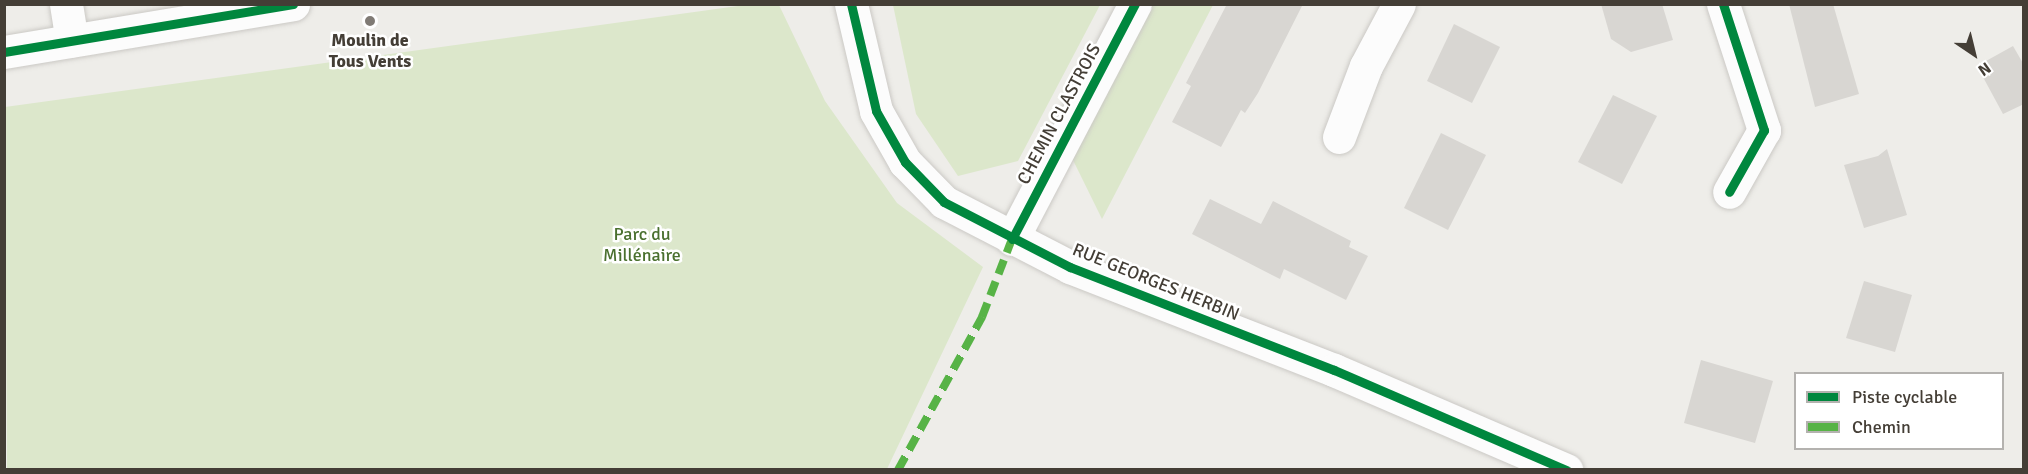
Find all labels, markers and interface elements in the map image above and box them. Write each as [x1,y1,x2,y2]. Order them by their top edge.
marker: Moulin de Tous Vents [363,14,377,28]
north arrow [1944,24,2004,84]
place label: Moulin de Tous Vents [329,30,411,72]
street label: CHEMIN CLASTROIS [1013,40,1105,188]
text: N [1974,57,1995,80]
park label: Parc du Millénaire [603,224,681,266]
street label: RUE GEORGES HERBIN [1069,239,1243,325]
legend [1794,372,2004,450]
text: Piste cyclable [1852,386,1957,408]
text: Chemin [1852,416,1911,438]

